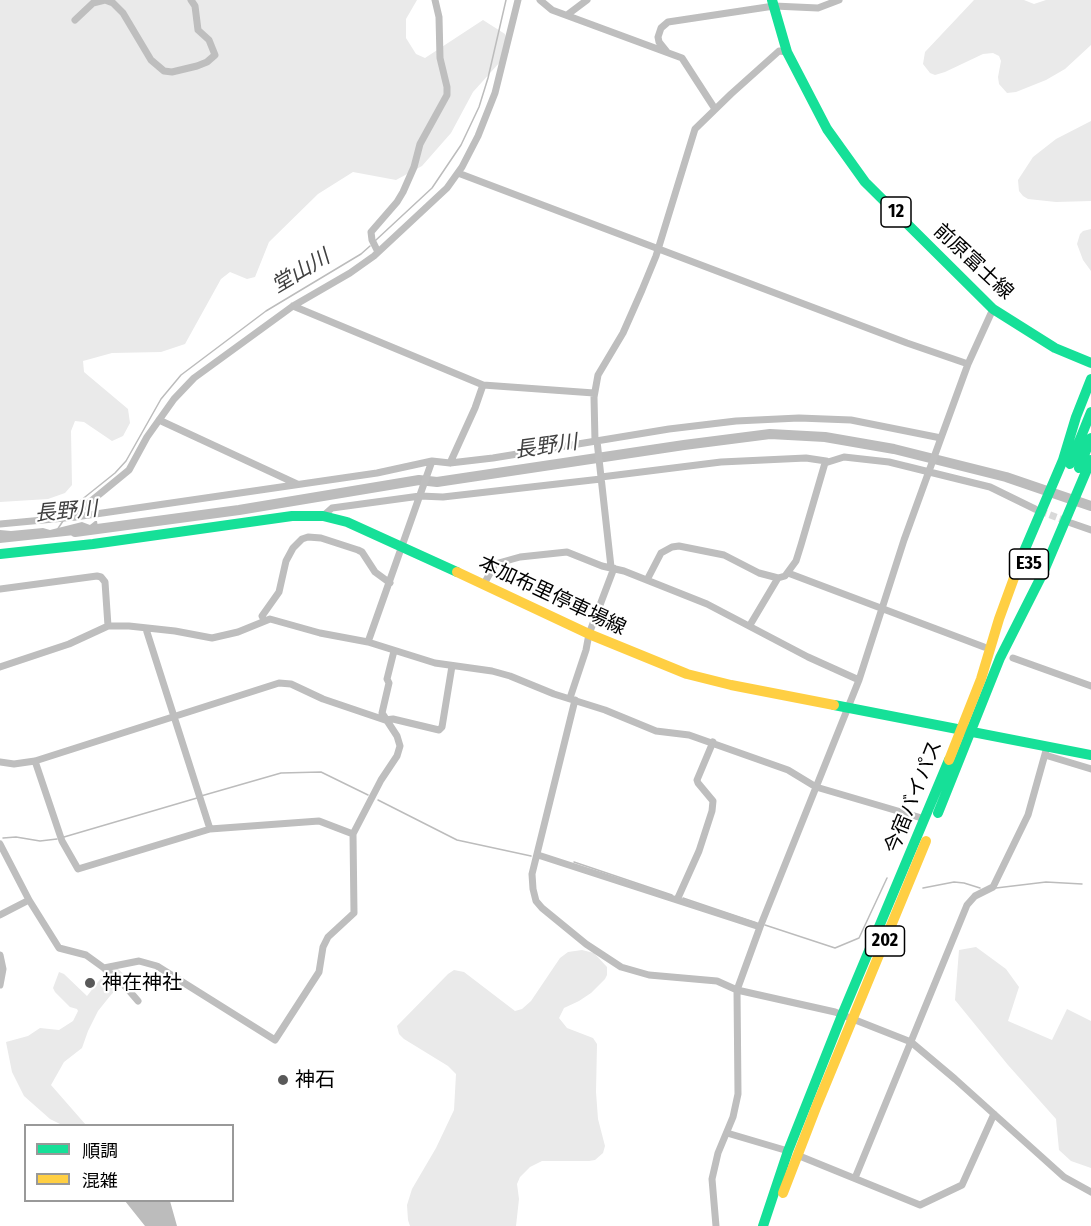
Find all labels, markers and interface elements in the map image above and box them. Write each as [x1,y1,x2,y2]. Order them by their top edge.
road number: 12 [881,197,911,227]
street label: 前原富士線 [928,219,1018,305]
water label: 堂山川 [268,245,334,299]
water label: 長野川 [513,430,579,464]
water label: 長野川 [34,497,98,527]
road number: E35 [1010,549,1048,579]
street label: 本加布里停車場線 [474,551,630,641]
street label: 今宿バイパス [880,737,948,857]
road number: 202 [866,926,904,956]
place label: 神在神社 [102,971,182,995]
marker: 神在神社 [83,976,97,990]
place label: 神石 [295,1068,335,1092]
marker: 神石 [276,1073,290,1087]
legend [24,1124,234,1202]
text: 順調 [82,1140,118,1162]
text: 混雑 [82,1170,118,1192]

